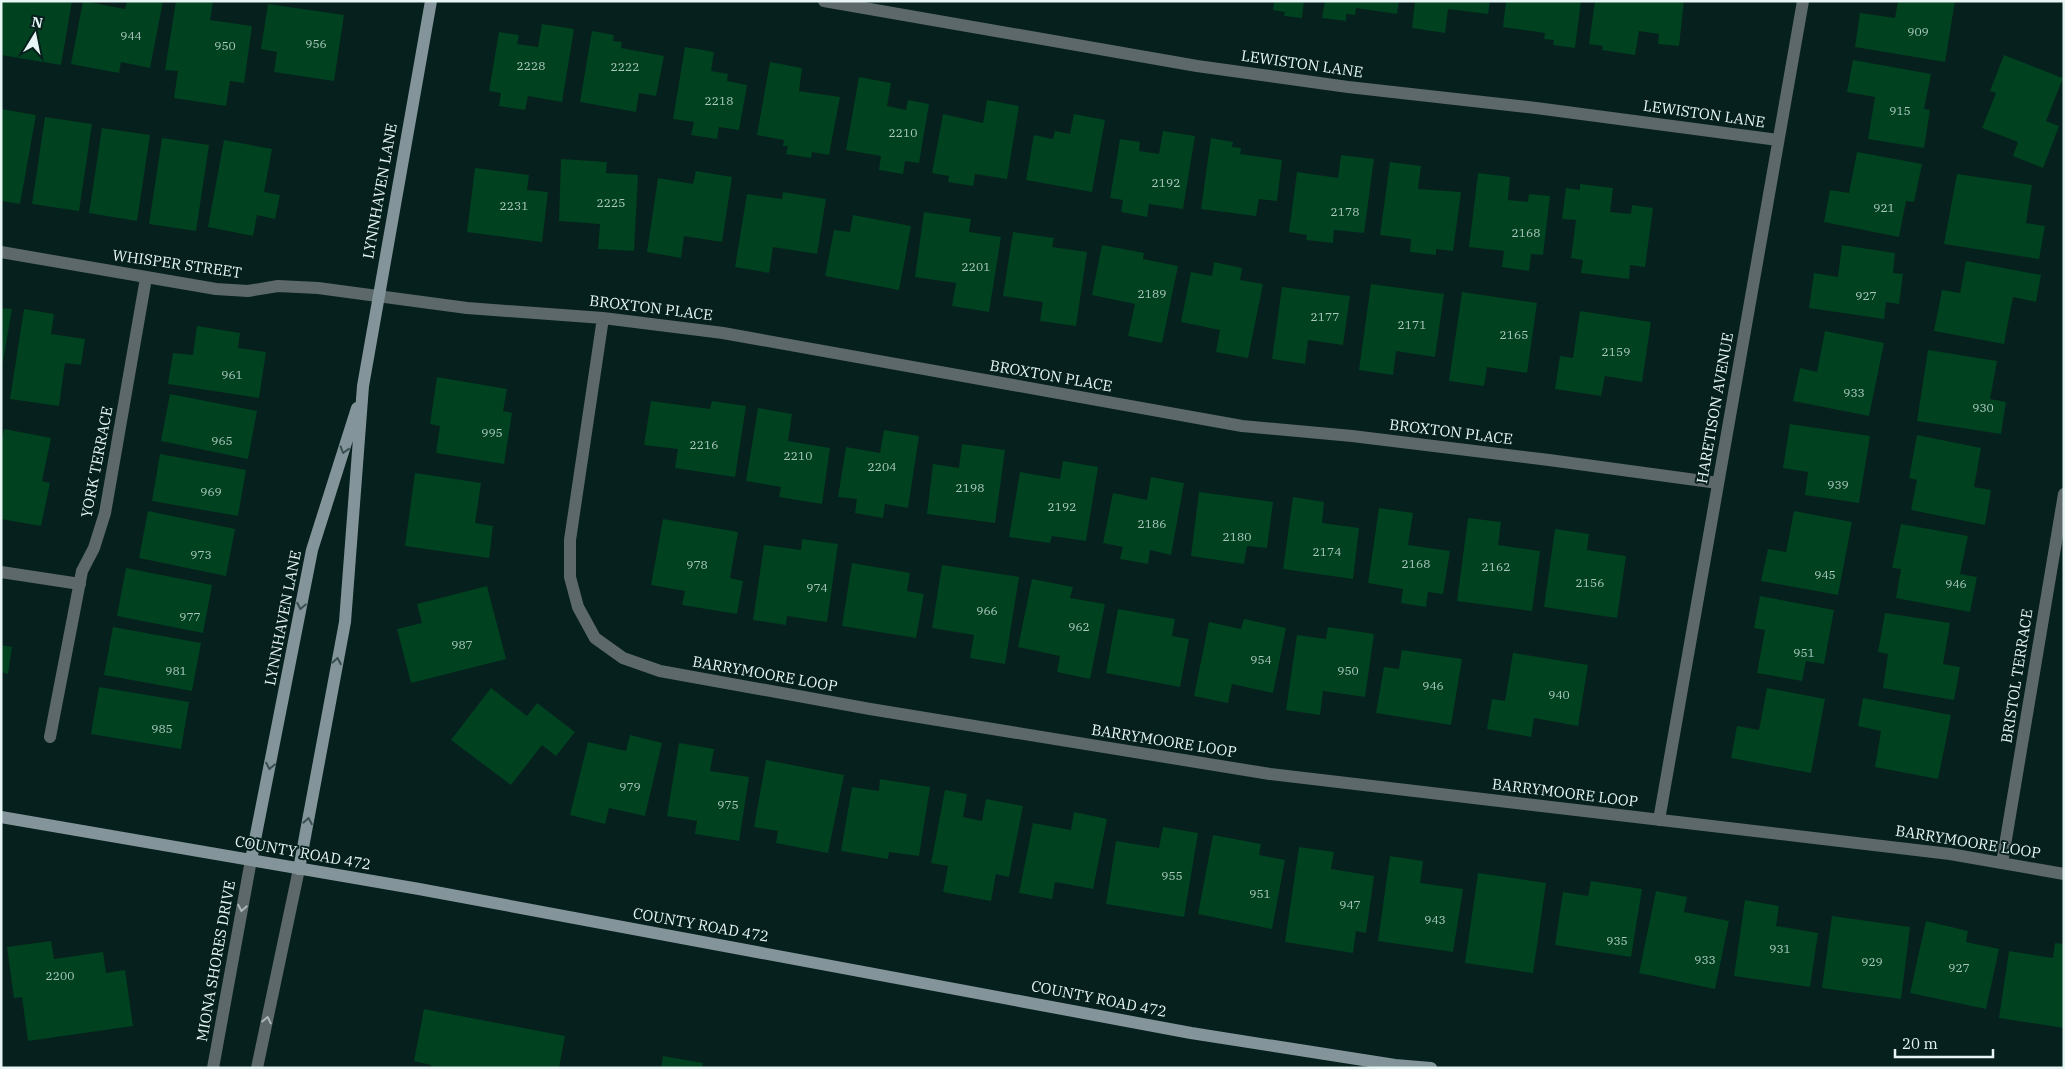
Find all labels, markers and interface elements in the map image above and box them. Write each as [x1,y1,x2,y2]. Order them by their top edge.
north arrow [10,10,60,60]
text: N [30,12,44,32]
house number: 909 [1907,24,1929,39]
house number: 944 [120,28,142,43]
house number: 956 [305,36,327,51]
house number: 950 [214,38,236,53]
street label: LEWISTON LANE [1240,46,1364,81]
house number: 2228 [517,58,545,73]
house number: 2222 [611,59,639,74]
house number: 2218 [705,93,733,108]
street label: LEWISTON LANE [1642,96,1766,131]
house number: 915 [1889,103,1911,118]
street label: LYNNHAVEN LANE [358,122,401,260]
house number: 2210 [889,125,917,140]
house number: 2192 [1152,175,1180,190]
house number: 2225 [597,195,625,210]
house number: 2231 [500,198,528,213]
house number: 921 [1873,200,1895,215]
house number: 2178 [1331,204,1359,219]
house number: 2168 [1512,225,1540,240]
street label: WHISPER STREET [111,245,243,282]
house number: 2201 [962,259,990,274]
house number: 2189 [1138,286,1166,301]
house number: 927 [1855,288,1877,303]
street label: BROXTON PLACE [588,291,714,324]
house number: 2177 [1311,309,1339,324]
house number: 2171 [1398,317,1426,332]
house number: 2165 [1500,327,1528,342]
street label: HARETISON AVENUE [1692,331,1737,485]
house number: 2159 [1602,344,1630,359]
street label: BROXTON PLACE [988,355,1114,396]
house number: 961 [221,367,243,382]
house number: 933 [1843,385,1865,400]
house number: 930 [1972,400,1994,415]
street label: YORK TERRACE [76,405,117,519]
street label: BROXTON PLACE [1388,415,1514,448]
house number: 995 [481,425,503,440]
house number: 965 [211,433,233,448]
house number: 2216 [690,437,718,452]
one-way arrow [339,445,349,453]
house number: 2210 [784,448,812,463]
house number: 2204 [868,459,896,474]
house number: 939 [1827,477,1849,492]
house number: 2198 [956,480,984,495]
house number: 969 [200,484,222,499]
house number: 2192 [1048,499,1076,514]
house number: 2186 [1138,516,1166,531]
house number: 2180 [1223,529,1251,544]
house number: 2174 [1313,544,1341,559]
house number: 973 [190,547,212,562]
street label: LYNNHAVEN LANE [260,549,305,687]
house number: 2168 [1402,556,1430,571]
house number: 978 [686,557,708,572]
house number: 2162 [1482,559,1510,574]
house number: 945 [1814,567,1836,582]
house number: 2156 [1576,575,1604,590]
house number: 946 [1945,576,1967,591]
house number: 974 [806,580,828,595]
one-way arrow [297,602,307,611]
house number: 966 [976,603,998,618]
street label: BRISTOL TERRACE [1997,607,2037,744]
house number: 977 [179,609,201,624]
house number: 962 [1068,619,1090,634]
house number: 987 [451,637,473,652]
house number: 951 [1793,645,1815,660]
street label: BARRYMOORE LOOP [691,651,839,696]
house number: 954 [1250,652,1272,667]
one-way arrow [332,657,342,665]
house number: 981 [165,663,187,678]
house number: 950 [1337,663,1359,678]
house number: 946 [1422,678,1444,693]
house number: 940 [1548,687,1570,702]
street label: BARRYMOORE LOOP [1090,720,1238,761]
house number: 985 [151,721,173,736]
one-way arrow [265,761,276,770]
street label: BARRYMOORE LOOP [1491,774,1639,811]
house number: 979 [619,779,641,794]
house number: 975 [717,797,739,812]
one-way arrow [302,816,312,825]
street label: BARRYMOORE LOOP [1894,821,2042,862]
street label: COUNTY ROAD 472 [234,831,373,874]
house number: 955 [1161,868,1183,883]
street label: MIONA SHORES DRIVE [192,879,239,1043]
house number: 951 [1249,886,1271,901]
house number: 947 [1339,897,1361,912]
street label: COUNTY ROAD 472 [632,903,771,946]
one-way arrow [238,904,248,913]
house number: 943 [1424,912,1446,927]
house number: 935 [1606,933,1628,948]
house number: 931 [1769,941,1791,956]
house number: 933 [1694,952,1716,967]
house number: 929 [1861,954,1883,969]
house number: 927 [1948,960,1970,975]
house number: 2200 [46,968,74,983]
street label: COUNTY ROAD 472 [1030,976,1168,1021]
one-way arrow [261,1016,272,1024]
scale bar [1895,1026,1992,1058]
text: 20 m [1902,1034,1938,1053]

